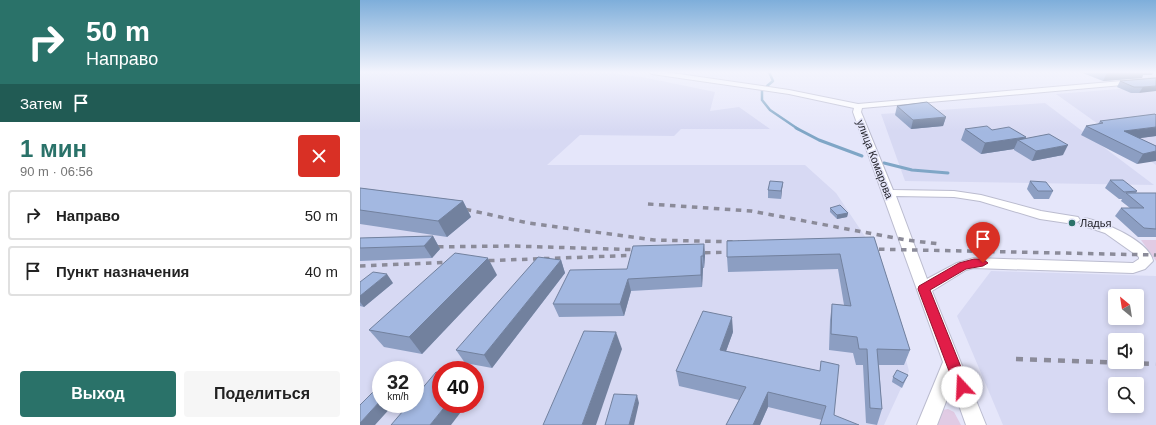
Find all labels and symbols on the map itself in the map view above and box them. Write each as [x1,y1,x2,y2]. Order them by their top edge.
street label: улица Комарова [854,118,896,201]
place label: Ладья [1080,217,1111,229]
marker: Ладья [1067,218,1077,228]
pin [966,222,1000,263]
north arrow [1108,289,1144,325]
speed limit sign: 40 [432,361,484,413]
position arrow [941,366,983,408]

